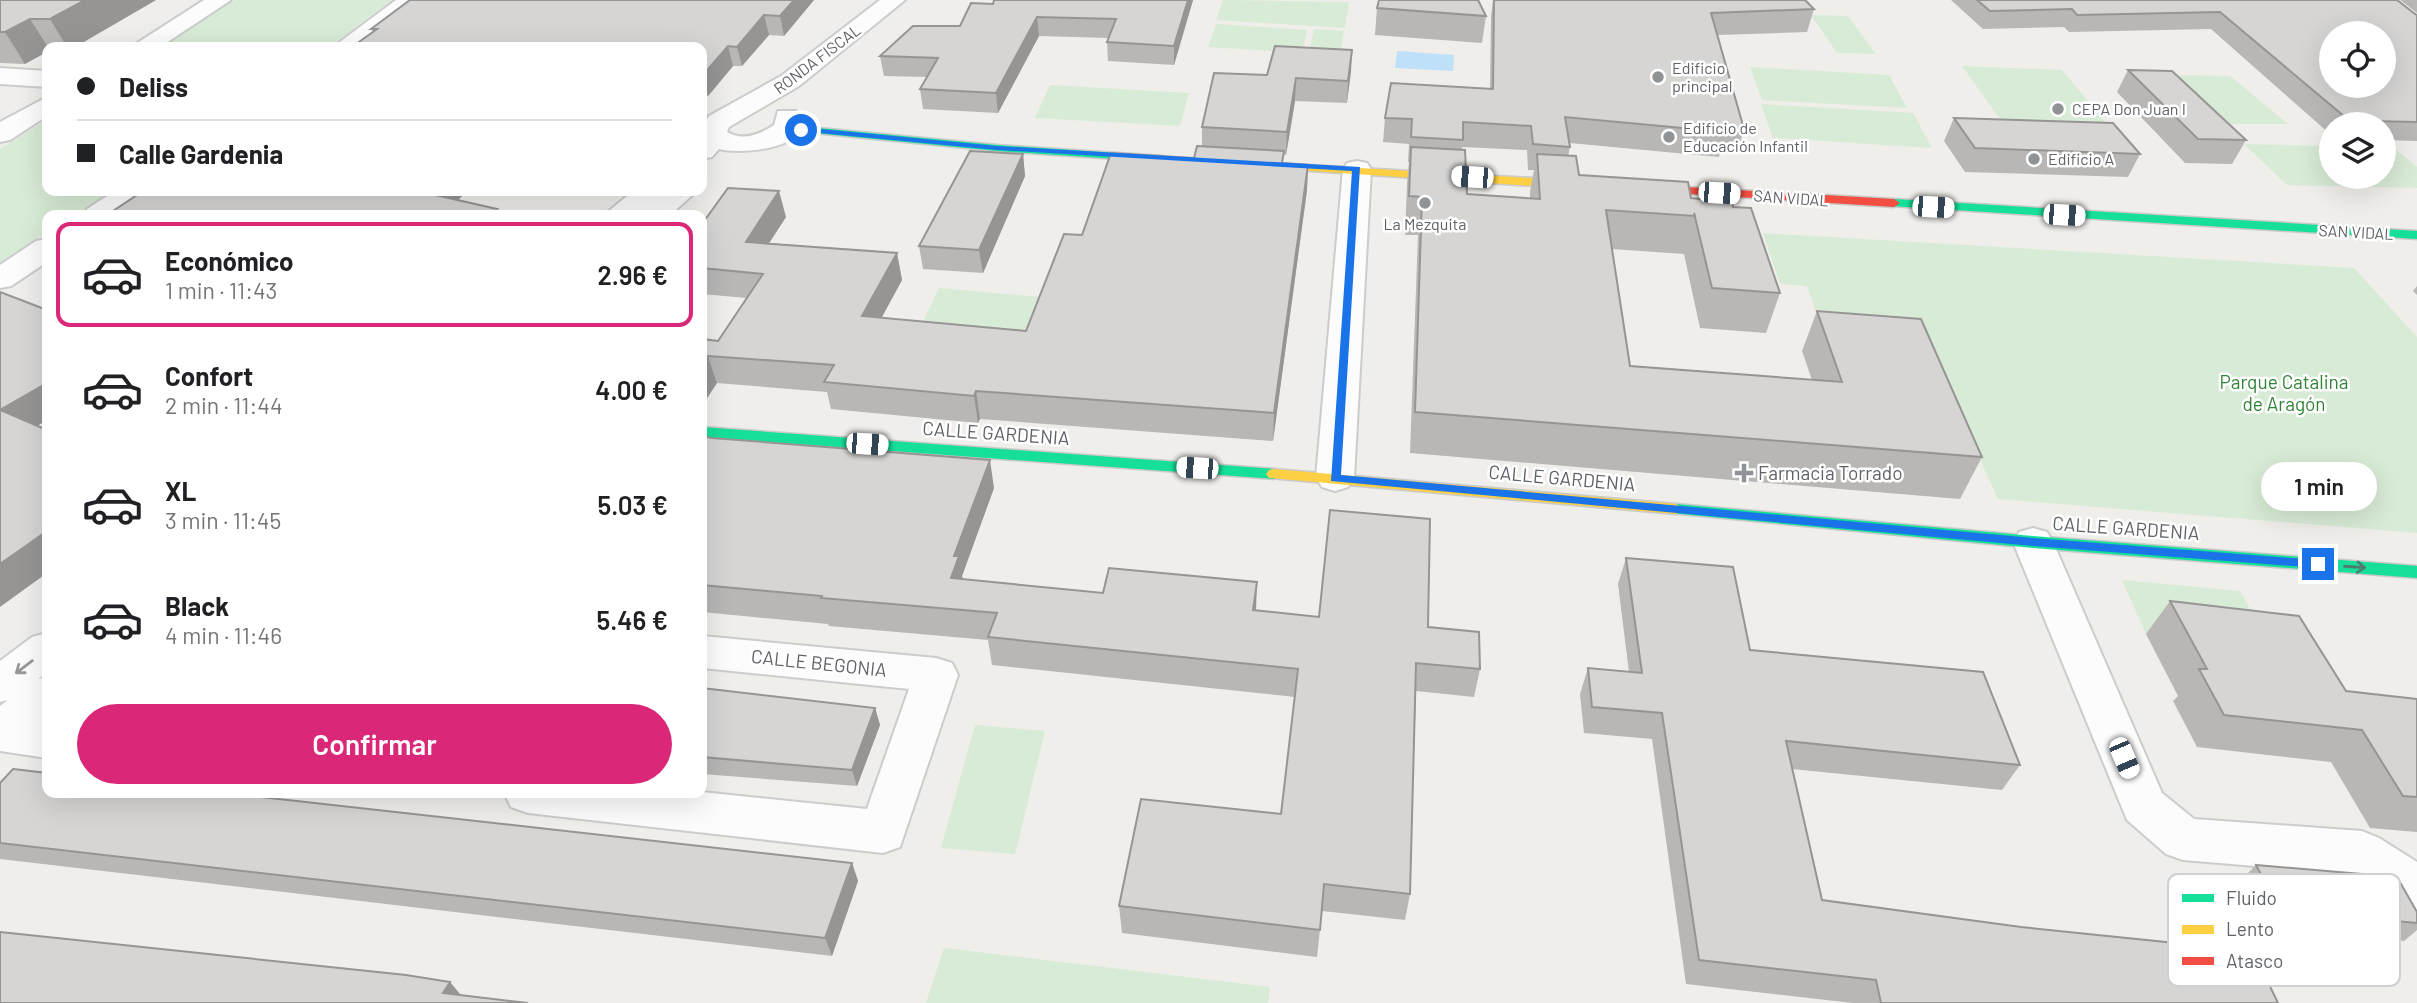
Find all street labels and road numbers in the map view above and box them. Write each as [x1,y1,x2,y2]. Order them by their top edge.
street label: RONDA FISCAL [770,20,864,97]
street label: SAN VIDAL [1753,185,1829,210]
street label: SAN VIDAL [2318,220,2394,243]
street label: CALLE GARDENIA [922,416,1070,449]
street label: CALLE GARDENIA [1488,460,1636,495]
street label: CALLE GARDENIA [2052,511,2200,544]
street label: CALLE BEGONIA [750,644,888,681]

